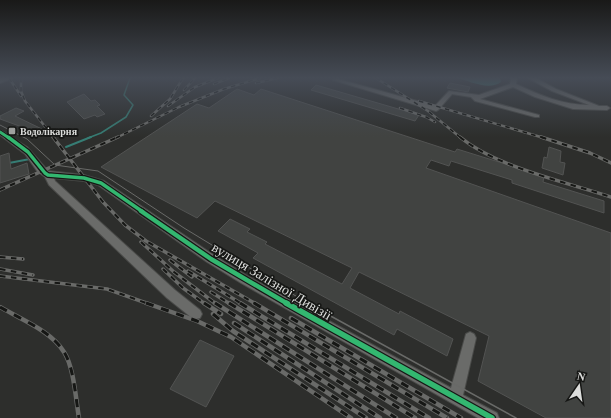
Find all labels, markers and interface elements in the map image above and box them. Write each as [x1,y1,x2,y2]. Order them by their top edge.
marker: Водолікарня [7,126,17,136]
place label: Водолікарня [20,126,78,137]
street label: вулиця Залізної Дивізії [209,240,334,323]
north arrow [559,366,599,406]
text: N [576,370,587,383]

